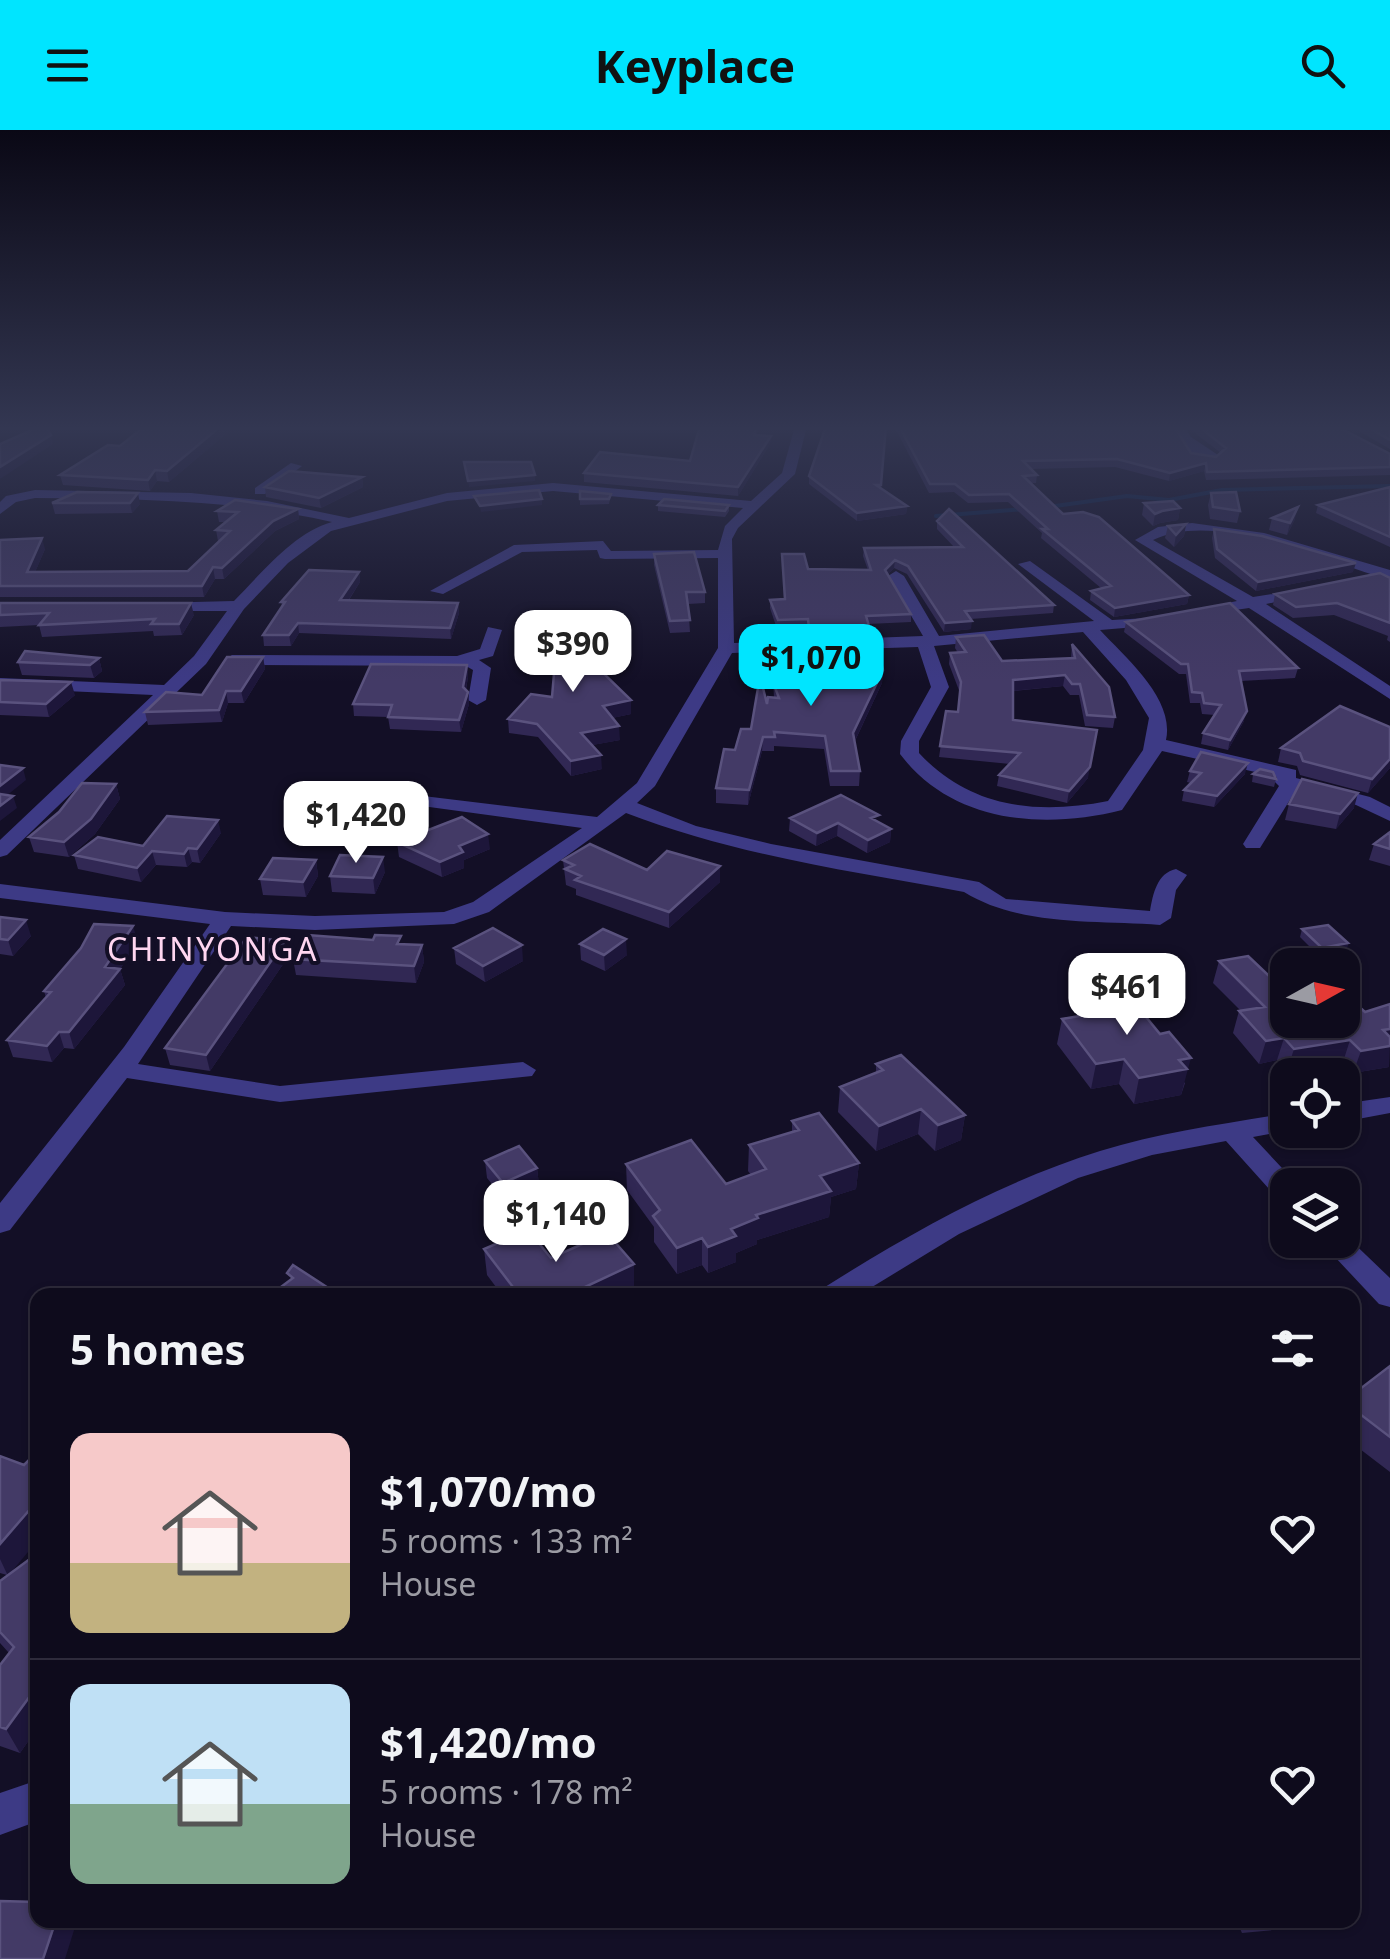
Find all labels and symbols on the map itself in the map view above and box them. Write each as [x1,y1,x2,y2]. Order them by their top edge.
pin: $390 [514,610,632,695]
pin: $1,070 [730,624,892,709]
pin: $1,420 [275,781,437,866]
district label: CHINYONGA [107,927,319,970]
north arrow [1270,948,1360,1038]
pin: $461 [1068,953,1186,1038]
pin: $1,140 [475,1180,637,1265]

